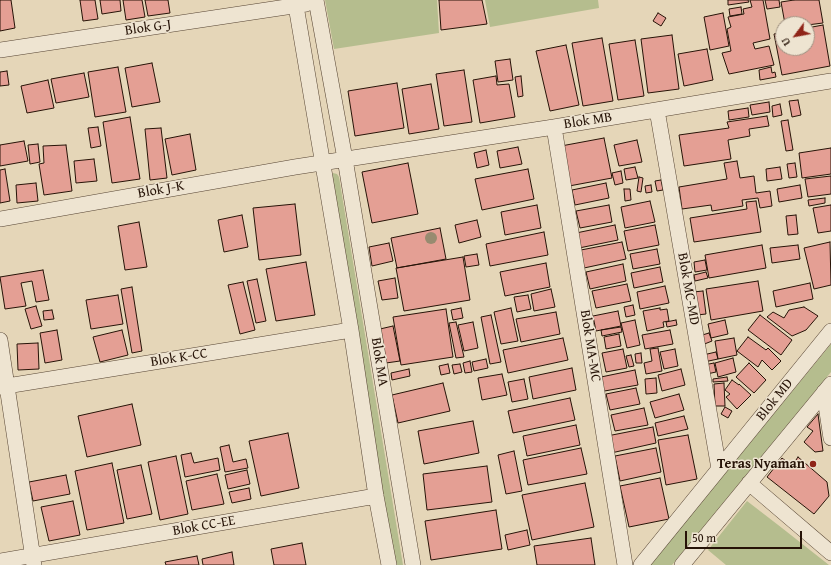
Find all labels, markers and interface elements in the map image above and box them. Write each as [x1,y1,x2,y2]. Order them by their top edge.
street label: Blok G-J [124,16,172,40]
north arrow [775,16,815,56]
text: U [777,34,794,49]
street label: Blok MB [563,109,613,133]
street label: Blok J-K [137,178,185,202]
street label: Blok MC-MD [673,252,703,326]
street label: Blok MA-MC [576,309,604,383]
street label: Blok MA [367,336,391,388]
street label: Blok K-CC [149,345,209,371]
street label: Blok MD [753,376,797,424]
place label: Teras Nyaman [717,456,805,472]
marker: Teras Nyaman [808,459,818,469]
street label: Blok CC-EE [171,512,237,540]
scale bar [687,523,804,549]
text: 50 m [692,529,716,546]

